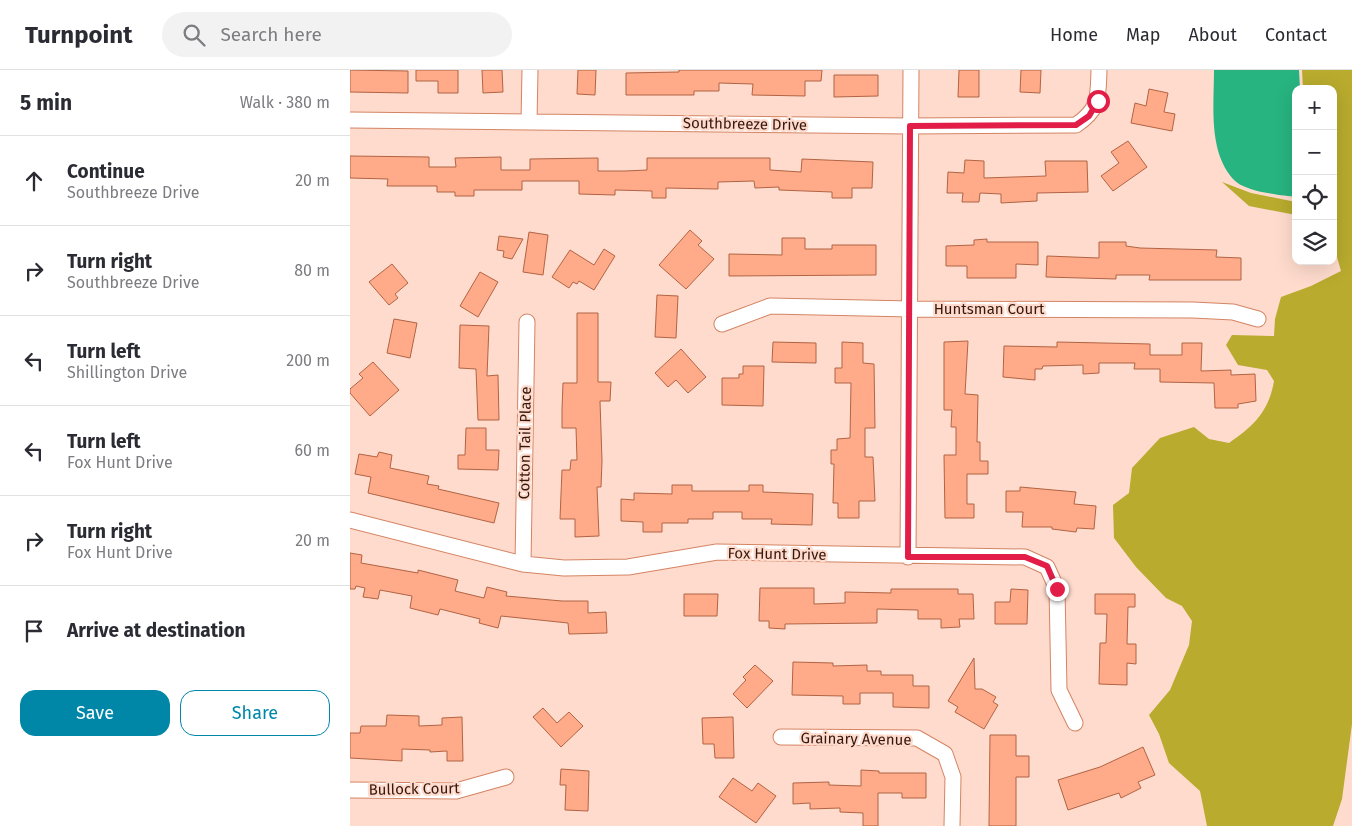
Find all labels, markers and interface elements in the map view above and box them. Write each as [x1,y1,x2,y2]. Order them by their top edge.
search box [162,12,512,57]
text: Turnpoint [25,21,132,49]
icon: search [180,21,208,49]
text: Search here [220,23,322,46]
text: Home [1050,24,1098,46]
text: Map [1126,24,1160,46]
text: About [1188,24,1237,46]
text: Contact [1265,24,1327,46]
map controls [1292,85,1337,265]
button: + [1292,85,1337,130]
text: 5 min [20,90,72,116]
route start [1087,90,1110,113]
text: Walk · 380 m [240,93,330,112]
street label: Southbreeze Drive [683,114,807,134]
button: − [1292,130,1337,175]
text: Continue [67,160,145,183]
icon: ahead [20,167,48,195]
text: 20 m [295,171,330,190]
button: locate [1292,175,1337,220]
text: Southbreeze Drive [67,183,199,202]
button: layers [1292,220,1337,265]
text: Turn right [67,250,152,273]
icon: right [20,257,48,285]
text: 80 m [294,261,330,280]
text: Southbreeze Drive [67,273,199,292]
street label: Huntsman Court [934,300,1045,318]
text: Turn left [67,340,141,363]
icon: left [20,347,48,375]
text: 200 m [286,351,330,370]
text: Shillington Drive [67,363,187,382]
street label: Cotton Tail Place [515,386,535,500]
text: Turn left [67,430,141,453]
icon: left [20,437,48,465]
text: 60 m [295,441,330,460]
text: Fox Hunt Drive [67,453,173,472]
text: Turn right [67,520,152,543]
icon: right [20,527,48,555]
text: 20 m [295,531,330,550]
text: Fox Hunt Drive [67,543,173,562]
street label: Fox Hunt Drive [727,544,827,564]
route end [1046,578,1069,601]
icon: arrive [20,617,48,645]
text: Arrive at destination [67,619,246,642]
button: Save [20,690,170,736]
button: Share [180,690,330,736]
street label: Grainary Avenue [800,729,912,749]
street label: Bullock Court [368,779,460,799]

